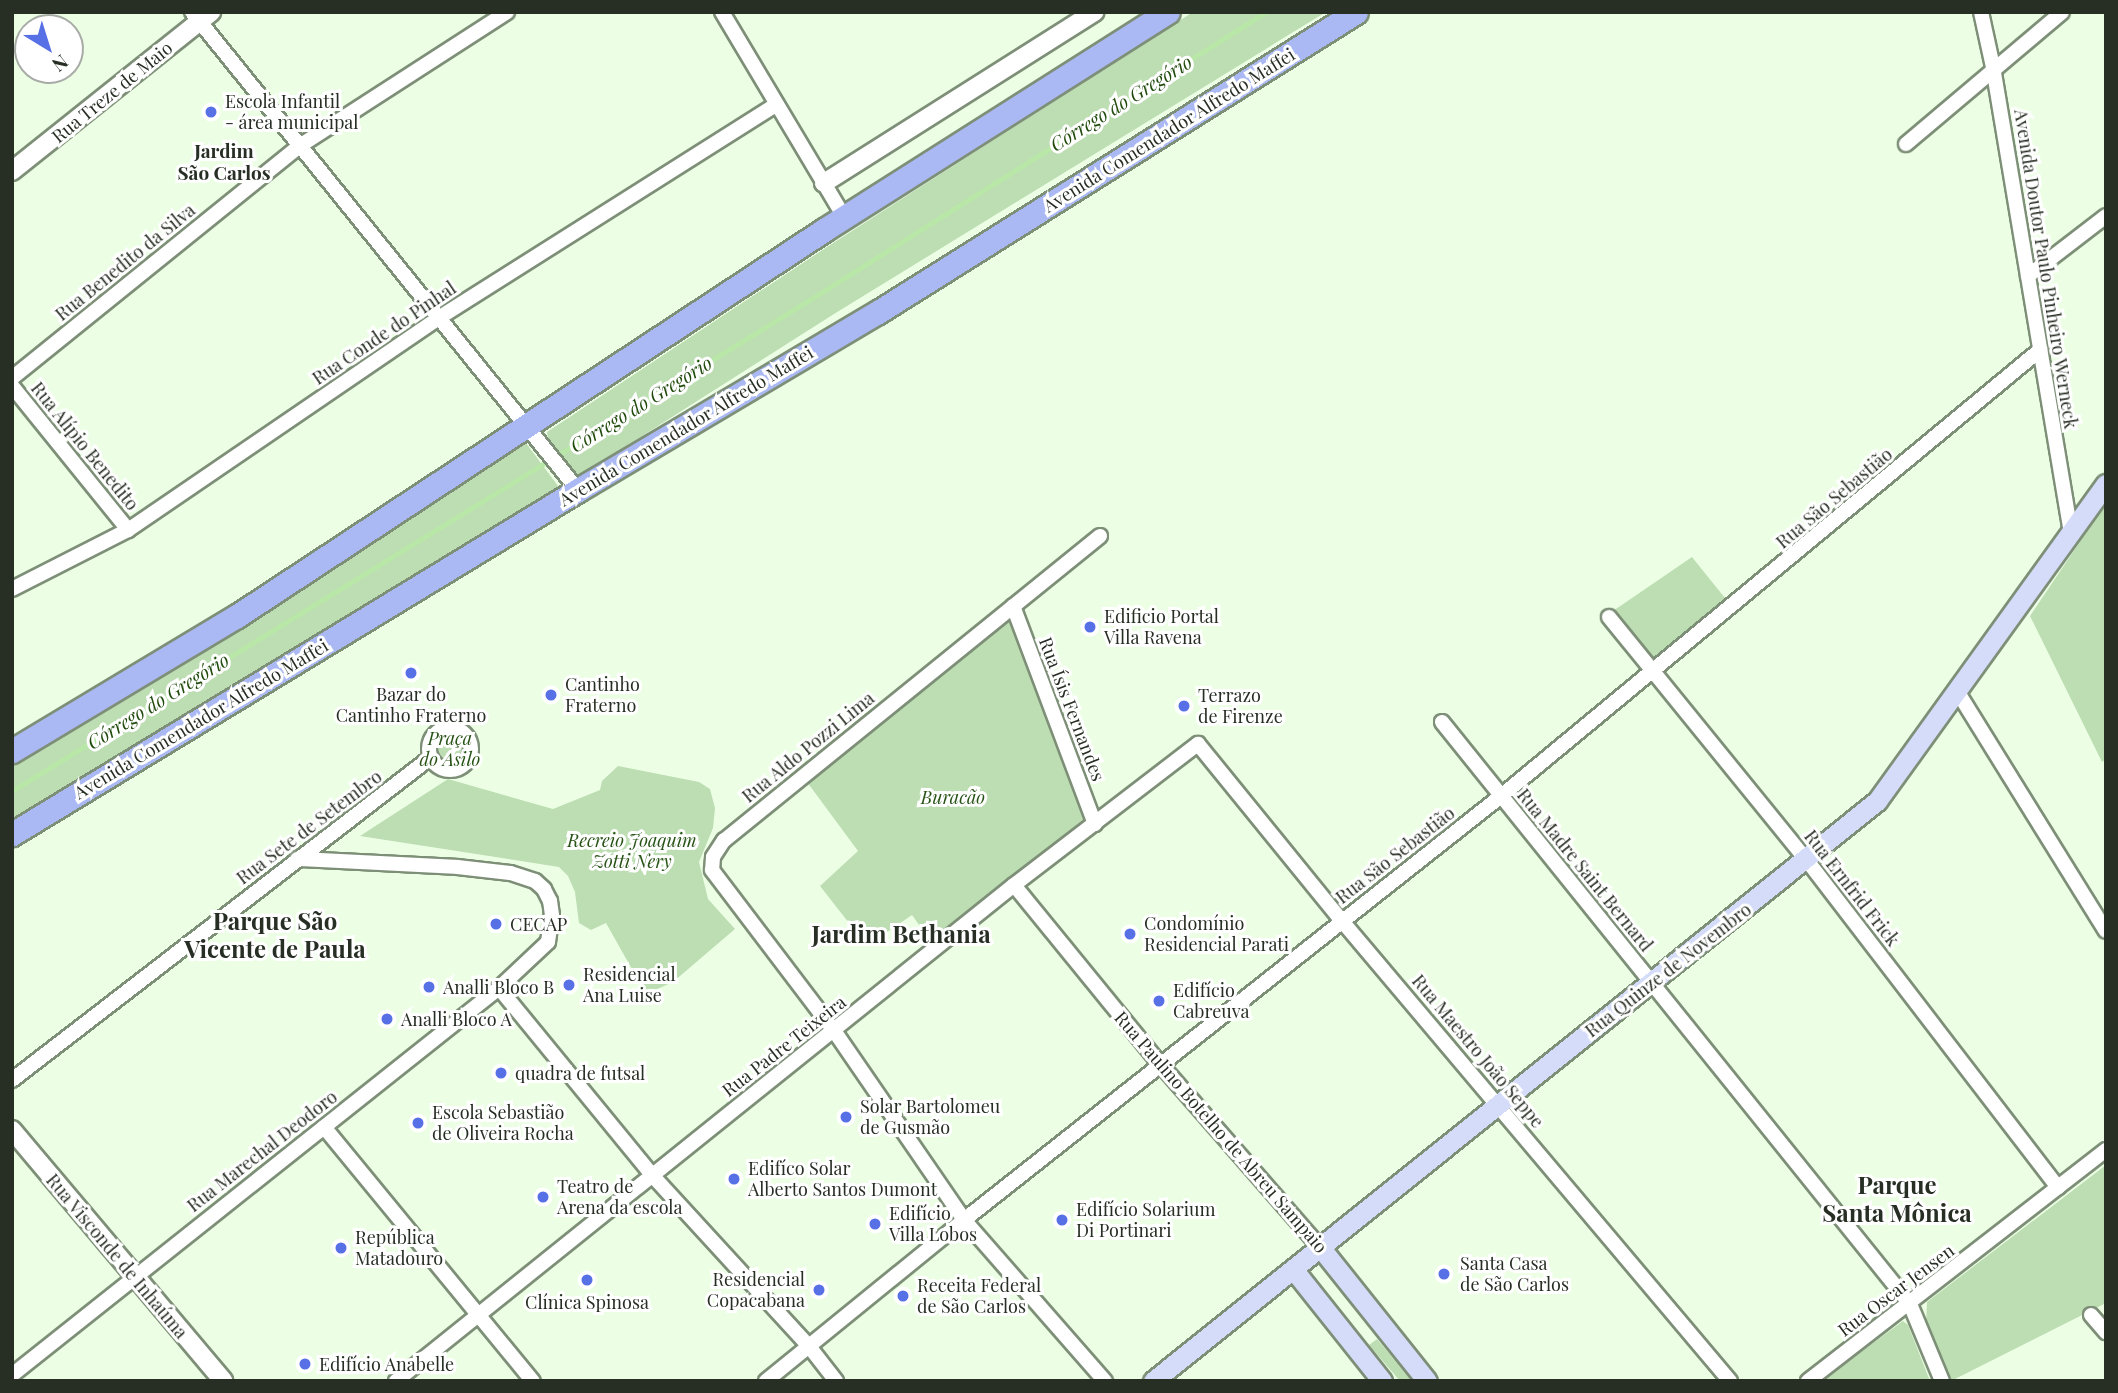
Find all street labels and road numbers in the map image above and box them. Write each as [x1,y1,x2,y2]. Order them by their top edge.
street label: Rua Treze de Maio [47,37,177,147]
street label: Avenida Comendador Alfredo Maffei [1039,43,1299,217]
street label: Avenida Doutor Paulo Pinheiro Werneck [2010,107,2082,431]
street label: Rua Benedito da Silva [51,199,199,325]
street label: Rua Conde do Pinhal [308,277,460,389]
street label: Avenida Comendador Alfredo Maffei [555,341,817,511]
street label: Rua Alípio Benedito [26,377,144,515]
street label: Rua São Sebastião [1772,443,1896,553]
street label: Avenida Comendador Alfredo Maffei [70,634,332,804]
street label: Rua Ísis Fernandes [1035,634,1109,784]
street label: Rua Aldo Pozzi Lima [737,687,879,807]
street label: Rua Sete de Setembro [232,765,386,889]
street label: Rua Madre Saint Bernard [1513,784,1657,956]
street label: Rua São Sebastião [1331,802,1459,908]
street label: Rua Ernfrid Frick [1800,826,1904,950]
street label: Rua Quinze de Novembro [1581,898,1755,1042]
street label: Rua Maestro João Seppe [1408,970,1548,1132]
street label: Rua Padre Teixeira [718,991,850,1101]
street label: Rua Paulino Botelho de Abreu Sampaio [1110,1006,1332,1258]
street label: Rua Marechal Deodoro [183,1086,341,1216]
street label: Rua Visconde de Inhaúma [42,1169,192,1343]
street label: Rua Oscar Jensen [1833,1239,1959,1341]

